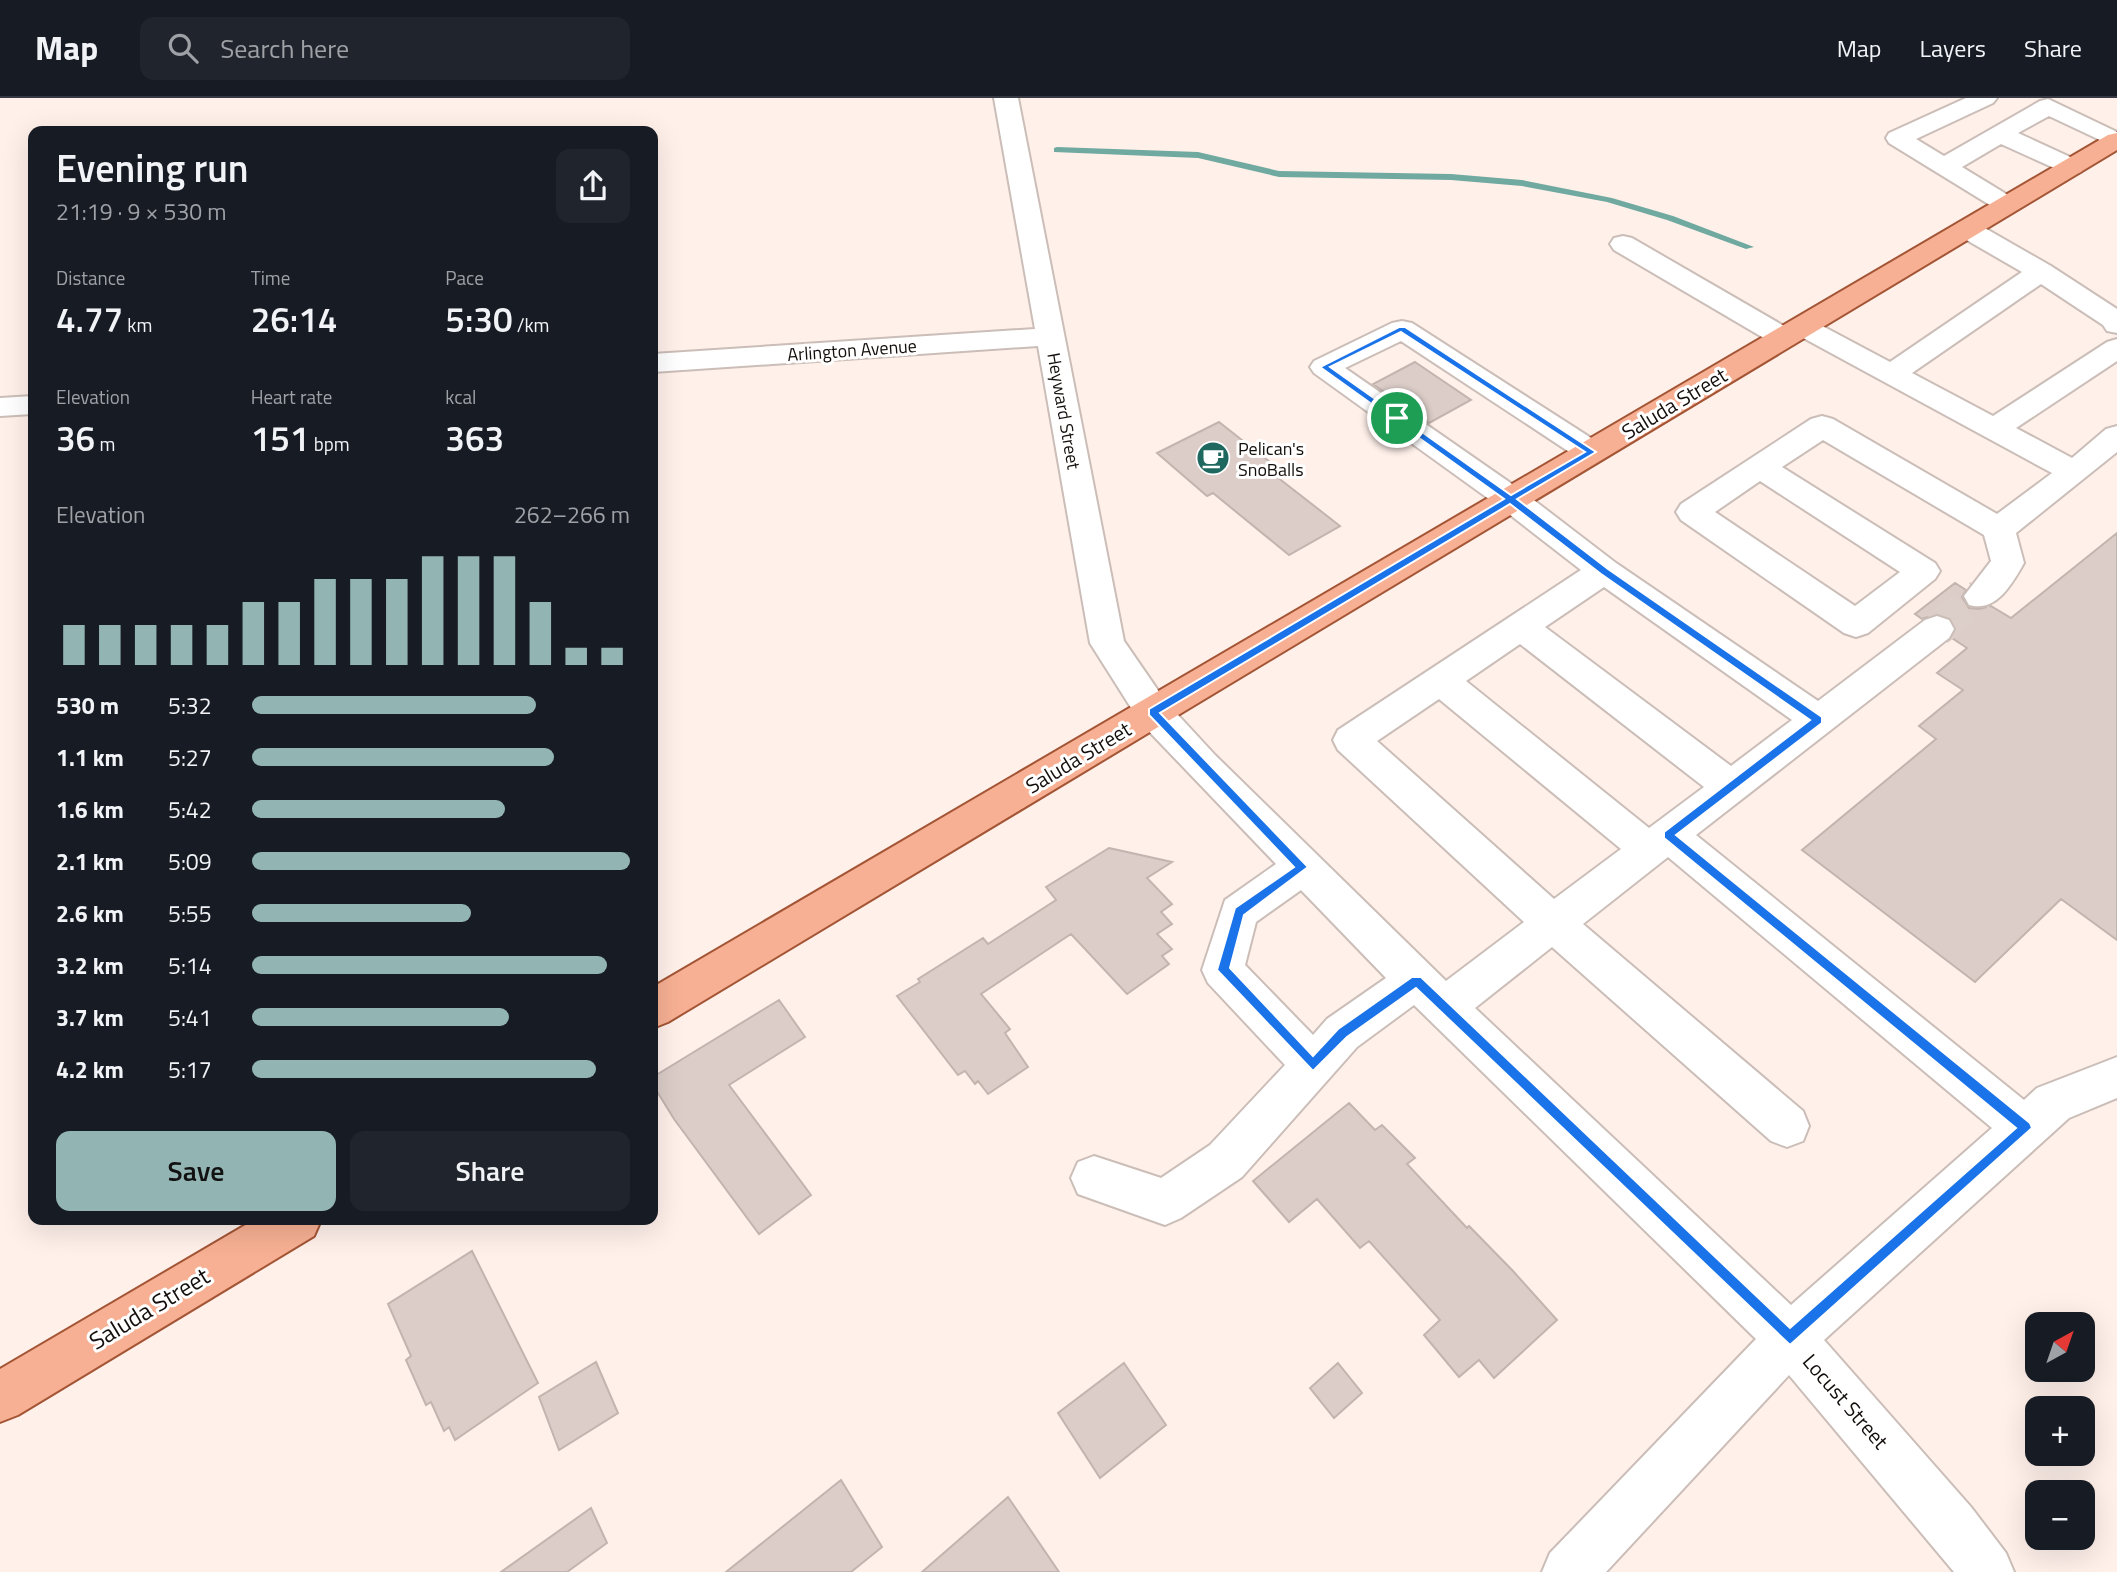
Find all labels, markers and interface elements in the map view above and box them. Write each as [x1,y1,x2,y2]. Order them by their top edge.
search box [140,17,630,80]
text: Map [35,23,98,73]
icon: search [164,29,202,67]
text: Search here [220,29,349,68]
text: Map [1837,30,1882,66]
text: Layers [1920,30,1986,66]
text: Share [2024,30,2082,66]
text: Evening run [56,139,249,197]
button: share [556,149,630,223]
text: 21:19 · 9 × 530 m [56,194,226,229]
text: Distance [56,263,125,292]
text: Time [251,263,290,292]
text: Pace [445,263,484,292]
text: 4.77 [56,292,123,346]
text: 26:14 [251,292,337,346]
text: 5:30 [445,292,513,346]
text: km [123,310,152,339]
text: /km [513,310,550,339]
street label: Arlington Avenue [786,332,918,368]
street label: Heyward Street [1040,350,1088,472]
street label: Saluda Street [1615,358,1733,447]
text: Elevation [56,382,130,411]
text: Heart rate [251,382,332,411]
text: kcal [445,382,476,411]
pin [1367,388,1427,448]
icon: arrive [1378,399,1416,437]
text: 36 [56,411,95,465]
text: 151 [251,411,309,465]
text: 363 [445,411,504,465]
text: m [95,429,115,458]
text: bpm [309,429,350,458]
place label: Pelican's SnoBalls [1238,435,1304,483]
cafe icon: Pelican's SnoBalls [1194,439,1232,477]
text: Elevation [56,497,145,532]
text: 262–266 m [514,497,630,532]
text: 530 m [56,688,119,723]
text: 5:32 [168,688,212,723]
street label: Saluda Street [1019,712,1137,801]
text: 1.1 km [56,740,124,775]
text: 5:27 [168,740,212,775]
text: 1.6 km [56,792,124,827]
text: 5:42 [168,792,212,827]
text: 2.1 km [56,844,124,879]
text: 5:09 [168,844,212,879]
text: 2.6 km [56,896,124,931]
text: 5:55 [168,896,212,931]
text: 3.2 km [56,948,124,983]
text: 5:14 [168,948,212,983]
text: 3.7 km [56,1000,124,1035]
text: 5:41 [168,1000,212,1035]
text: 4.2 km [56,1052,124,1087]
text: 5:17 [168,1052,212,1087]
button: Save [56,1131,336,1211]
button: Share [350,1131,630,1211]
street label: Saluda Street [82,1257,217,1358]
north arrow [2025,1312,2095,1382]
map controls [2025,1312,2095,1550]
street label: Locust Street [1795,1346,1897,1456]
button: + [2025,1396,2095,1466]
button: − [2025,1480,2095,1550]

